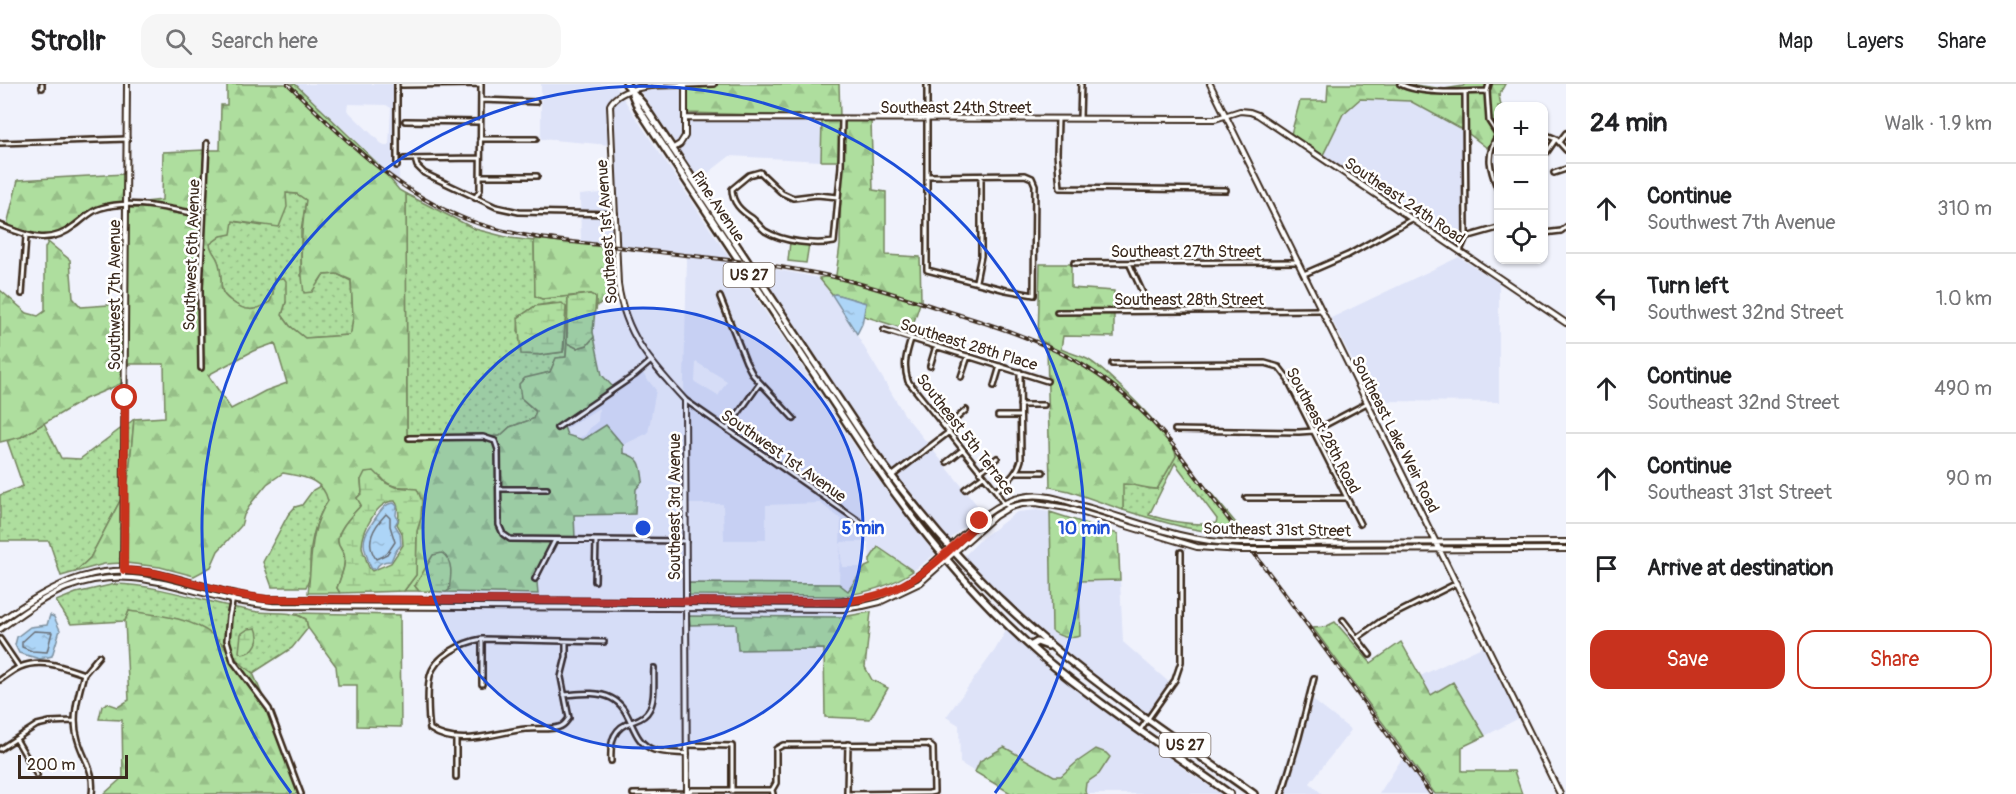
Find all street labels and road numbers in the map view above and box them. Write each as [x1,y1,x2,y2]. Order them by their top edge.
street label: Southeast 24th Street [880,98,1032,118]
street label: Southeast 24th Road [1340,153,1469,249]
street label: Southeast 1st Avenue [592,159,622,305]
street label: Pine Avenue [687,167,749,246]
street label: Southwest 6th Avenue [179,179,205,331]
street label: Southwest 7th Avenue [105,220,125,370]
street label: Southeast 27th Street [1111,242,1262,262]
road number: US 27 [724,263,774,287]
street label: Southeast 28th Street [1114,290,1265,310]
street label: Southeast 28th Place [897,315,1040,375]
street label: Southeast Lake Weir Road [1347,353,1443,516]
street label: Southeast 28th Road [1281,364,1365,497]
street label: Southeast 5th Terrace [911,370,1019,500]
street label: Southwest 1st Avenue [717,405,850,507]
street label: Southeast 3rd Avenue [665,433,685,581]
street label: Southeast 31st Street [1203,519,1352,541]
road number: US 27 [1160,733,1210,757]

